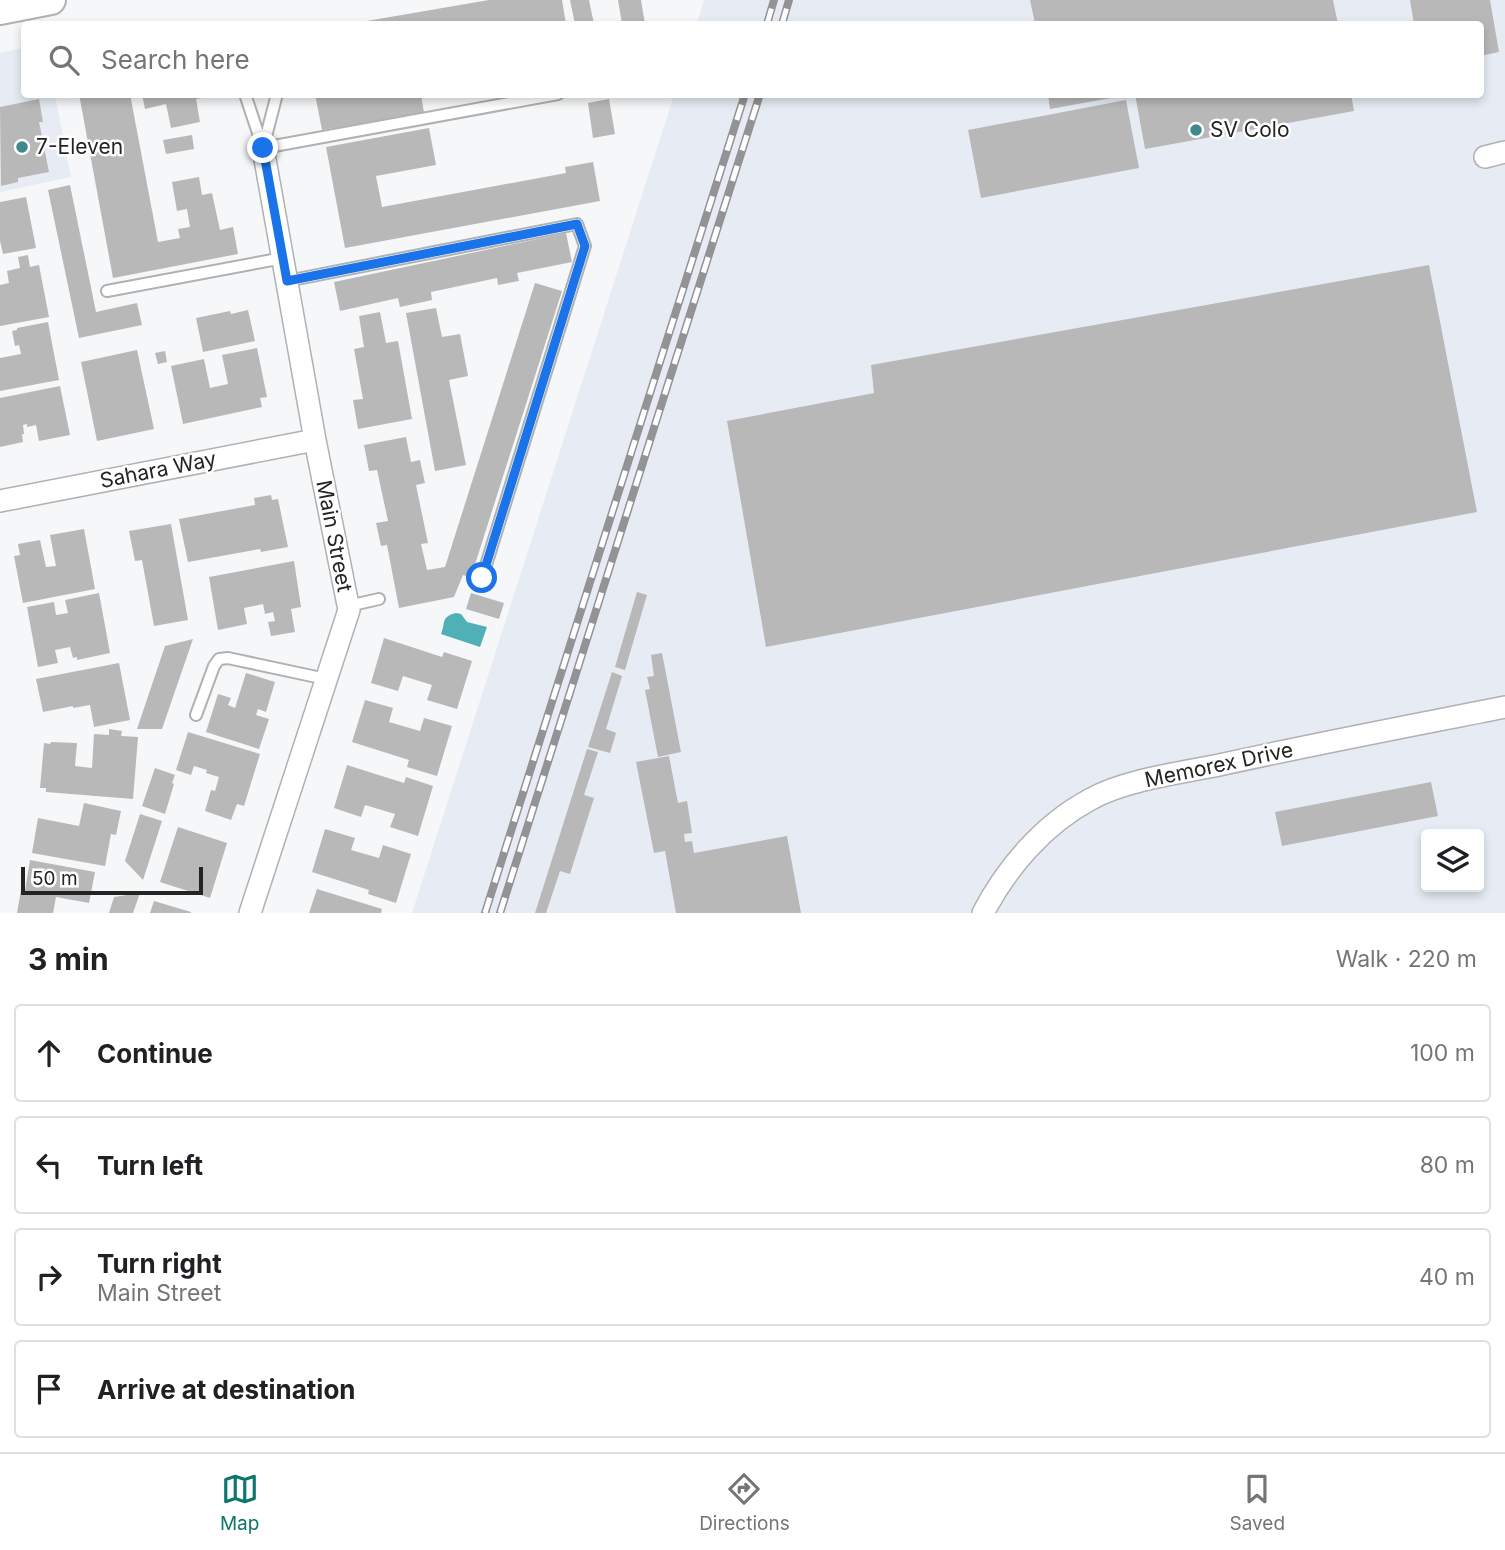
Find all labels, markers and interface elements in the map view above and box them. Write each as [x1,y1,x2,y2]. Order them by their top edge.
search box [21,21,1484,98]
icon: search [45,41,83,79]
text: Search here [101,44,250,75]
place label: SV Colo [1210,117,1289,142]
marker: SV Colo [1188,122,1204,138]
route end [247,132,278,163]
place label: 7-Eleven [36,134,123,159]
marker: 7-Eleven [14,139,30,155]
street label: Sahara Way [98,446,218,493]
street label: Main Street [311,478,358,594]
route start [466,562,497,593]
street label: Memorex Drive [1142,737,1295,792]
map controls [1421,829,1484,892]
button: layers [1421,829,1484,892]
scale bar [21,864,203,896]
text: 50 m [32,867,78,890]
text: 3 min [28,941,109,977]
text: Walk · 220 m [1336,945,1477,973]
icon: ahead [30,1034,68,1072]
text: Continue [97,1038,213,1069]
text: 100 m [1410,1039,1475,1067]
icon: left [30,1146,68,1184]
text: Turn left [97,1150,203,1181]
text: 80 m [1420,1151,1475,1179]
text: Turn right [97,1248,222,1279]
icon: right [30,1258,68,1296]
text: 40 m [1419,1263,1475,1291]
text: Main Street [97,1279,221,1307]
icon: arrive [30,1370,68,1408]
text: Arrive at destination [97,1374,356,1405]
tab: Map [220,1470,259,1535]
tab: Directions [699,1470,790,1535]
tab: Saved [1229,1470,1285,1535]

